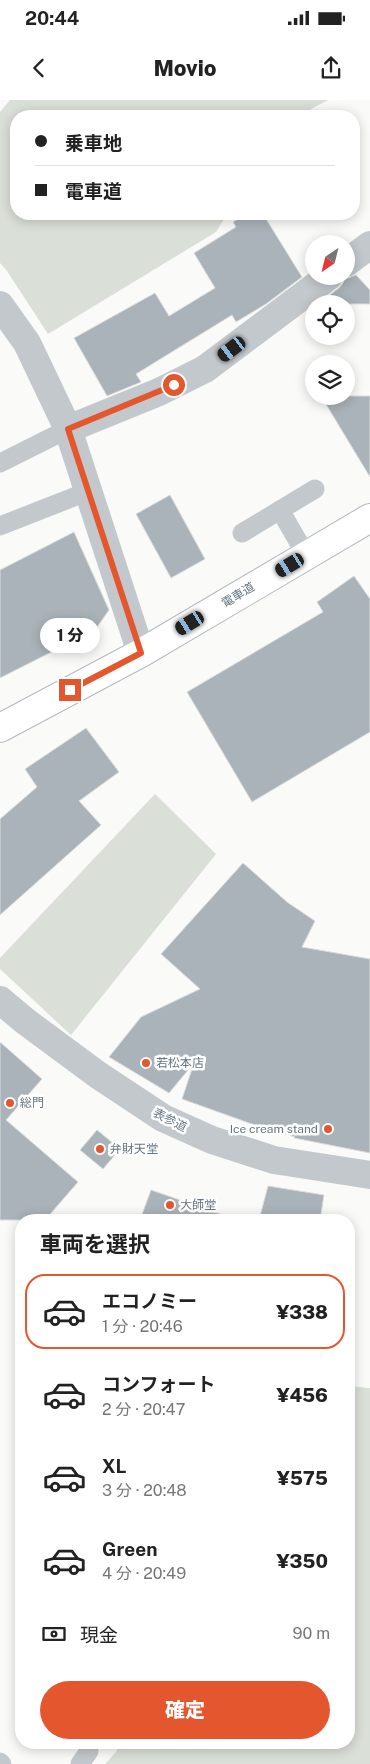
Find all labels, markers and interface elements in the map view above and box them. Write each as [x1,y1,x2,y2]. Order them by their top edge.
text: 20:44 [25,7,79,29]
icon: back [25,54,53,82]
icon: share [317,54,345,82]
text: Movio [154,55,216,81]
text: 乗車地 [65,132,122,154]
text: 電車道 [65,180,122,202]
north arrow [305,235,355,285]
map controls [305,235,355,405]
button: locate [305,295,355,345]
car [215,334,248,364]
button: layers [305,355,355,405]
route start [163,374,185,396]
car [273,551,306,579]
street label: 電車道 [219,580,257,610]
car [173,609,206,637]
callout: 1 分 [40,618,100,652]
text: 1 分 [57,626,83,645]
route end [59,679,81,701]
place label: 若松本店 [156,1056,204,1070]
marker: 若松本店 [140,1057,152,1069]
place label: 総門 [20,1096,44,1110]
marker: 総門 [4,1097,16,1109]
street label: 表参道 [150,1105,189,1134]
place label: Ice cream stand [230,1122,318,1136]
marker: Ice cream stand [322,1123,334,1135]
place label: 弁財天堂 [110,1142,158,1156]
marker: 弁財天堂 [94,1143,106,1155]
place label: 大師堂 [180,1198,216,1212]
marker: 大師堂 [164,1199,176,1211]
text: 車両を選択 [40,1231,150,1257]
icon: car [42,1289,87,1334]
text: エコノミー [102,1290,197,1312]
text: ¥338 [276,1301,328,1323]
text: 1 分 · 20:46 [102,1317,183,1336]
icon: car [42,1372,87,1417]
text: コンフォート [102,1373,215,1395]
text: ¥456 [277,1384,328,1406]
text: 2 分 · 20:47 [102,1400,185,1419]
icon: car [42,1455,87,1500]
text: XL [102,1455,127,1477]
text: ¥575 [277,1467,328,1489]
text: 3 分 · 20:48 [102,1481,187,1500]
icon: car [42,1538,87,1583]
text: Green [102,1538,157,1560]
text: ¥350 [276,1550,328,1572]
text: 4 分 · 20:49 [102,1564,186,1583]
icon: cash [40,1620,68,1648]
text: 現金 [80,1624,118,1646]
text: 90 m [293,1624,330,1643]
button: 確定 [40,1681,330,1739]

